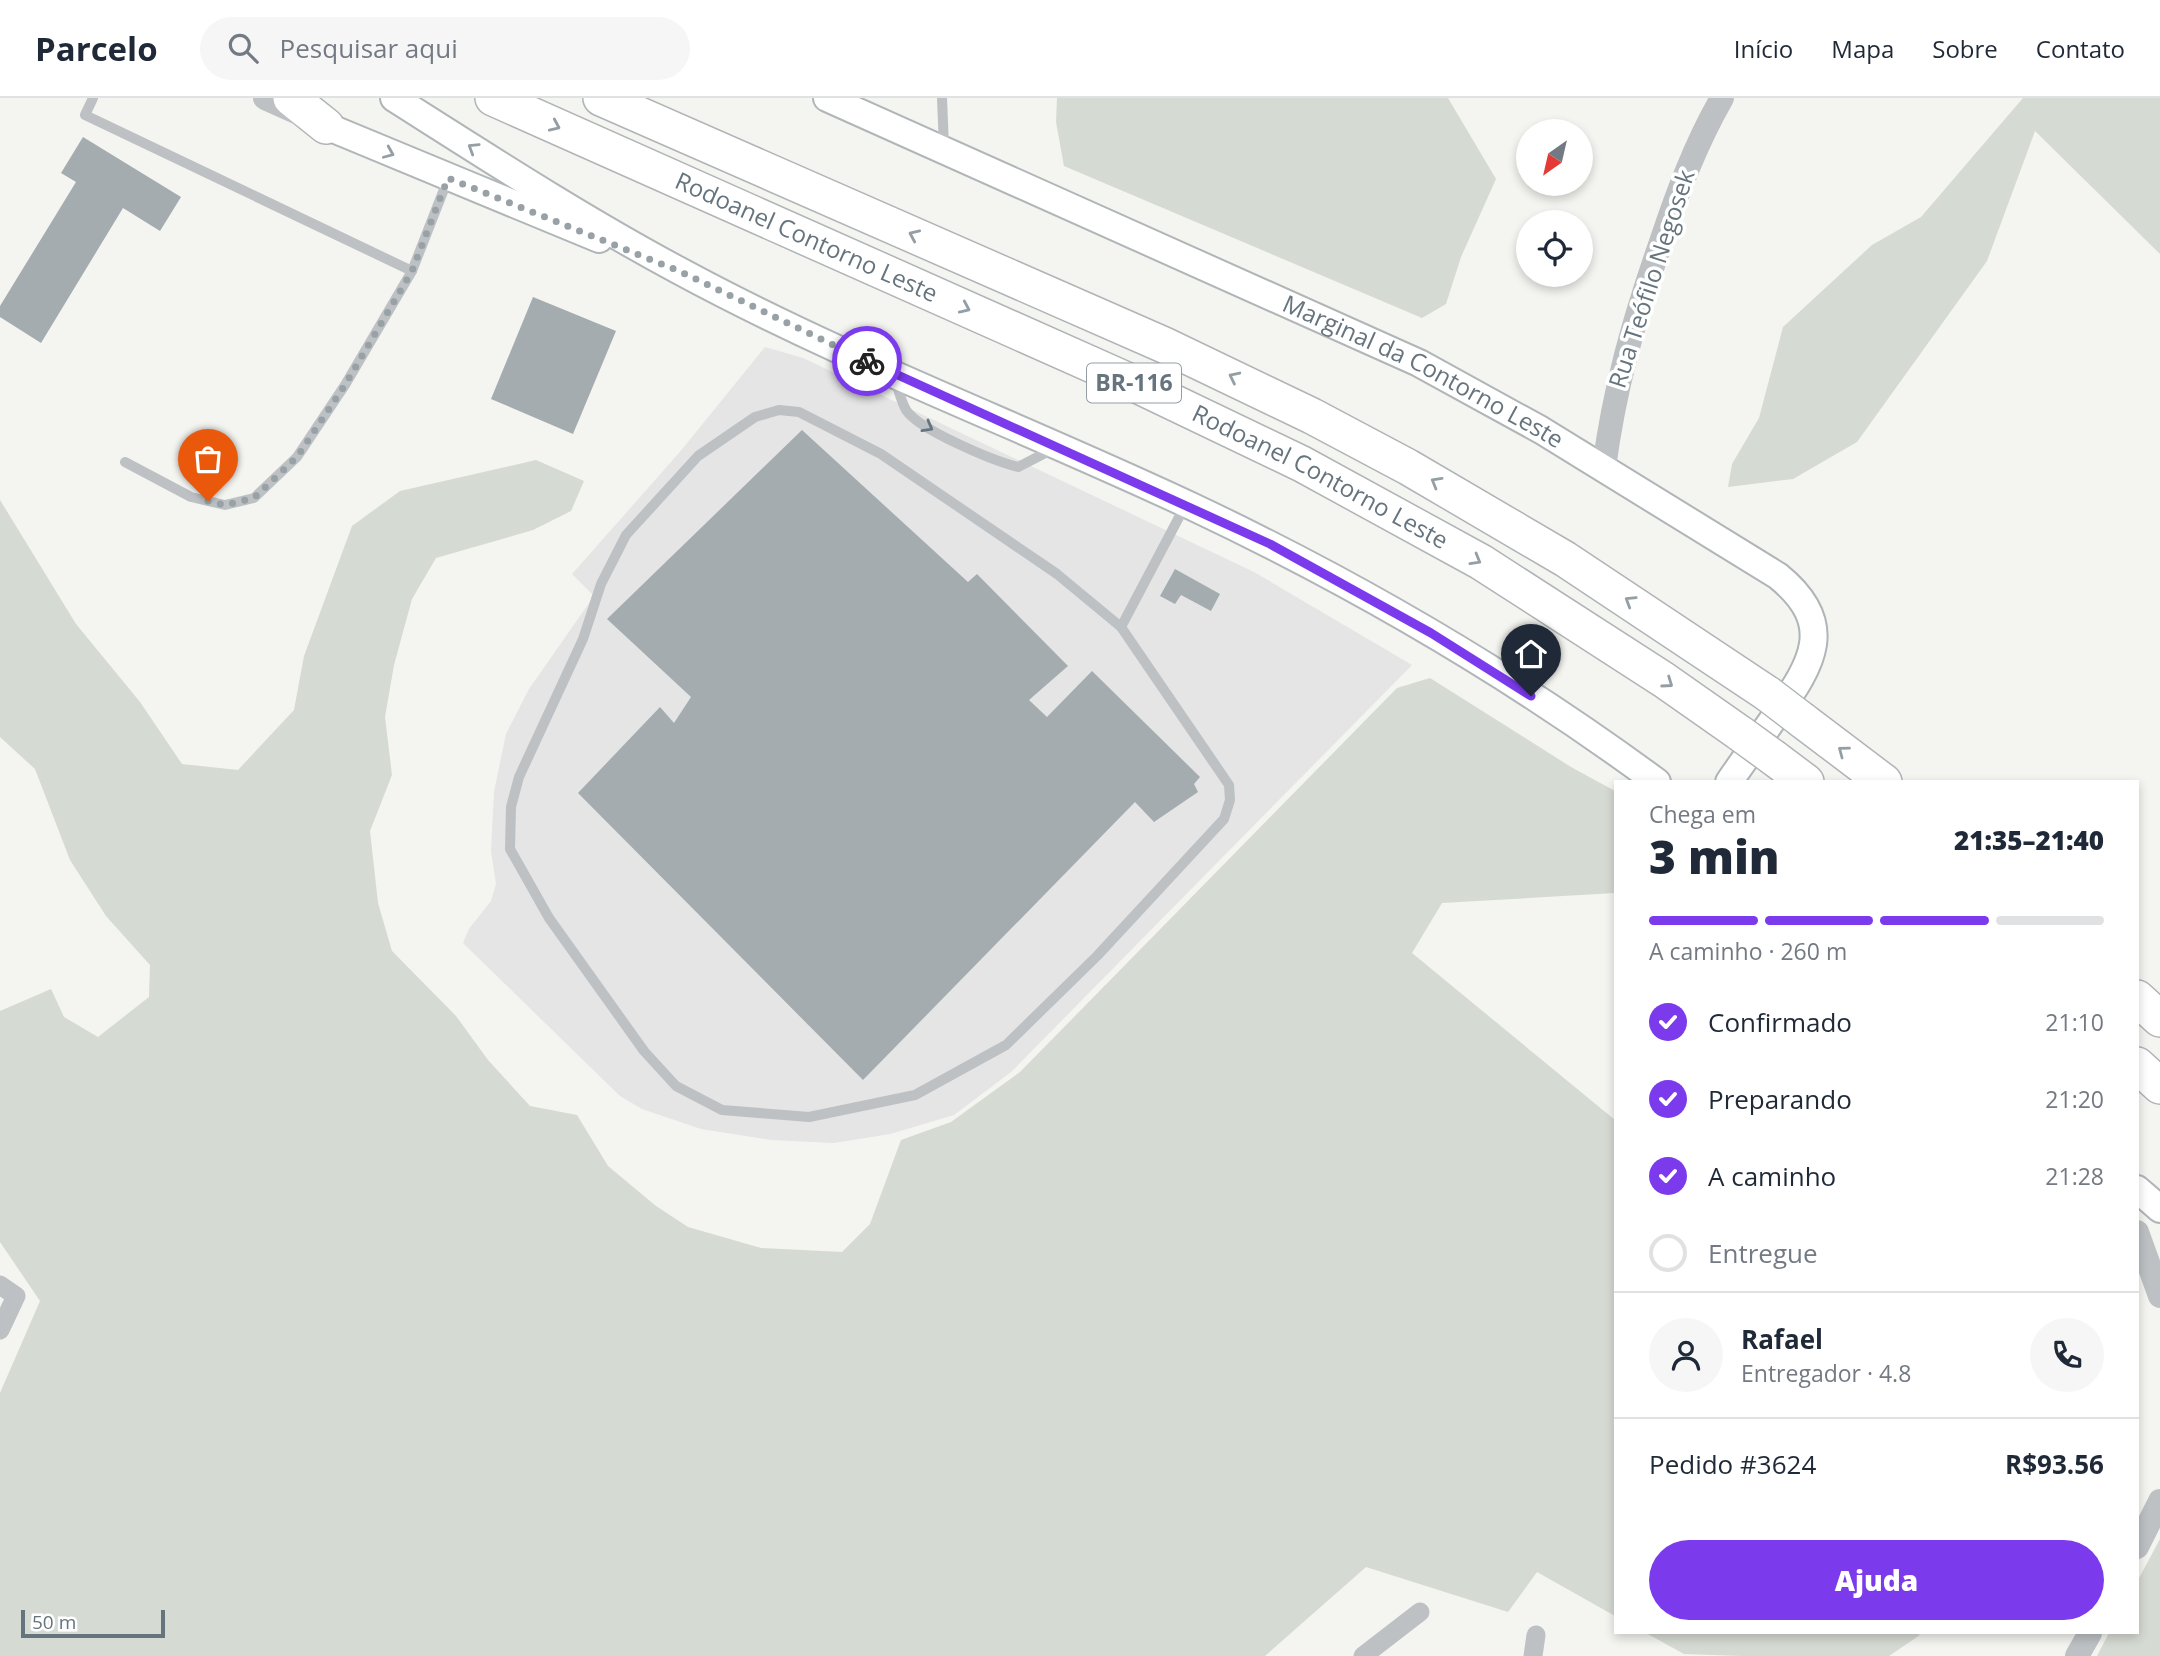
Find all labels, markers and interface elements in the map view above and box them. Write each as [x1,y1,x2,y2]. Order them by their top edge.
search box [200,17,690,80]
text: Parcelo [35,26,158,71]
icon: search [224,29,262,67]
text: Pesquisar aqui [280,30,458,66]
text: Início [1734,32,1793,65]
text: Mapa [1831,32,1894,65]
text: Sobre [1932,32,1998,65]
text: Contato [2036,32,2125,65]
one-way arrow [548,118,561,132]
north arrow [1516,119,1592,196]
map controls [1516,119,1593,287]
one-way arrow [467,143,480,156]
one-way arrow [381,145,394,159]
street label: Rodoanel Contorno Leste [670,163,943,309]
street label: Rua Teófilo Negosek [1600,165,1702,392]
button: locate [1516,210,1593,287]
one-way arrow [909,229,921,243]
street label: Marginal da Contorno Leste [1278,286,1570,455]
one-way arrow [958,300,970,314]
courier [832,326,902,396]
icon: bike [848,342,886,380]
road number: BR-116 [1087,364,1181,402]
one-way arrow [1229,372,1241,386]
street label: Rodoanel Contorno Leste [1187,396,1455,556]
one-way arrow [920,419,933,432]
pin [178,429,238,501]
icon: bag [189,440,227,478]
one-way arrow [1430,478,1443,491]
one-way arrow [1469,552,1482,565]
one-way arrow [1625,596,1638,609]
pin [1501,624,1561,696]
icon: home [1512,635,1550,673]
one-way arrow [1660,675,1673,687]
one-way arrow [1838,746,1851,759]
text: Chega em [1649,798,1756,830]
text: 21:35–21:40 [1954,822,2104,858]
text: 3 min [1649,825,1780,887]
text: A caminho · 260 m [1649,935,1847,967]
icon: check [1649,1003,1687,1041]
text: Confirmado [1708,1004,1852,1040]
text: 21:10 [2045,1006,2104,1038]
icon: check [1649,1080,1687,1118]
text: Preparando [1708,1081,1852,1117]
text: 21:20 [2045,1083,2104,1115]
icon: check [1649,1157,1687,1195]
text: A caminho [1708,1158,1836,1194]
text: 21:28 [2045,1160,2104,1192]
text: Entregue [1708,1235,1818,1271]
button: person [1649,1318,1723,1392]
button: phone [2030,1318,2104,1392]
text: Rafael [1741,1321,1823,1357]
text: Entregador · 4.8 [1741,1357,1911,1389]
text: Pedido #3624 [1649,1446,1816,1482]
text: R$93.56 [2005,1446,2104,1482]
button: Ajuda [1649,1540,2104,1620]
scale bar [21,1607,164,1639]
text: 50 m [32,1609,76,1635]

